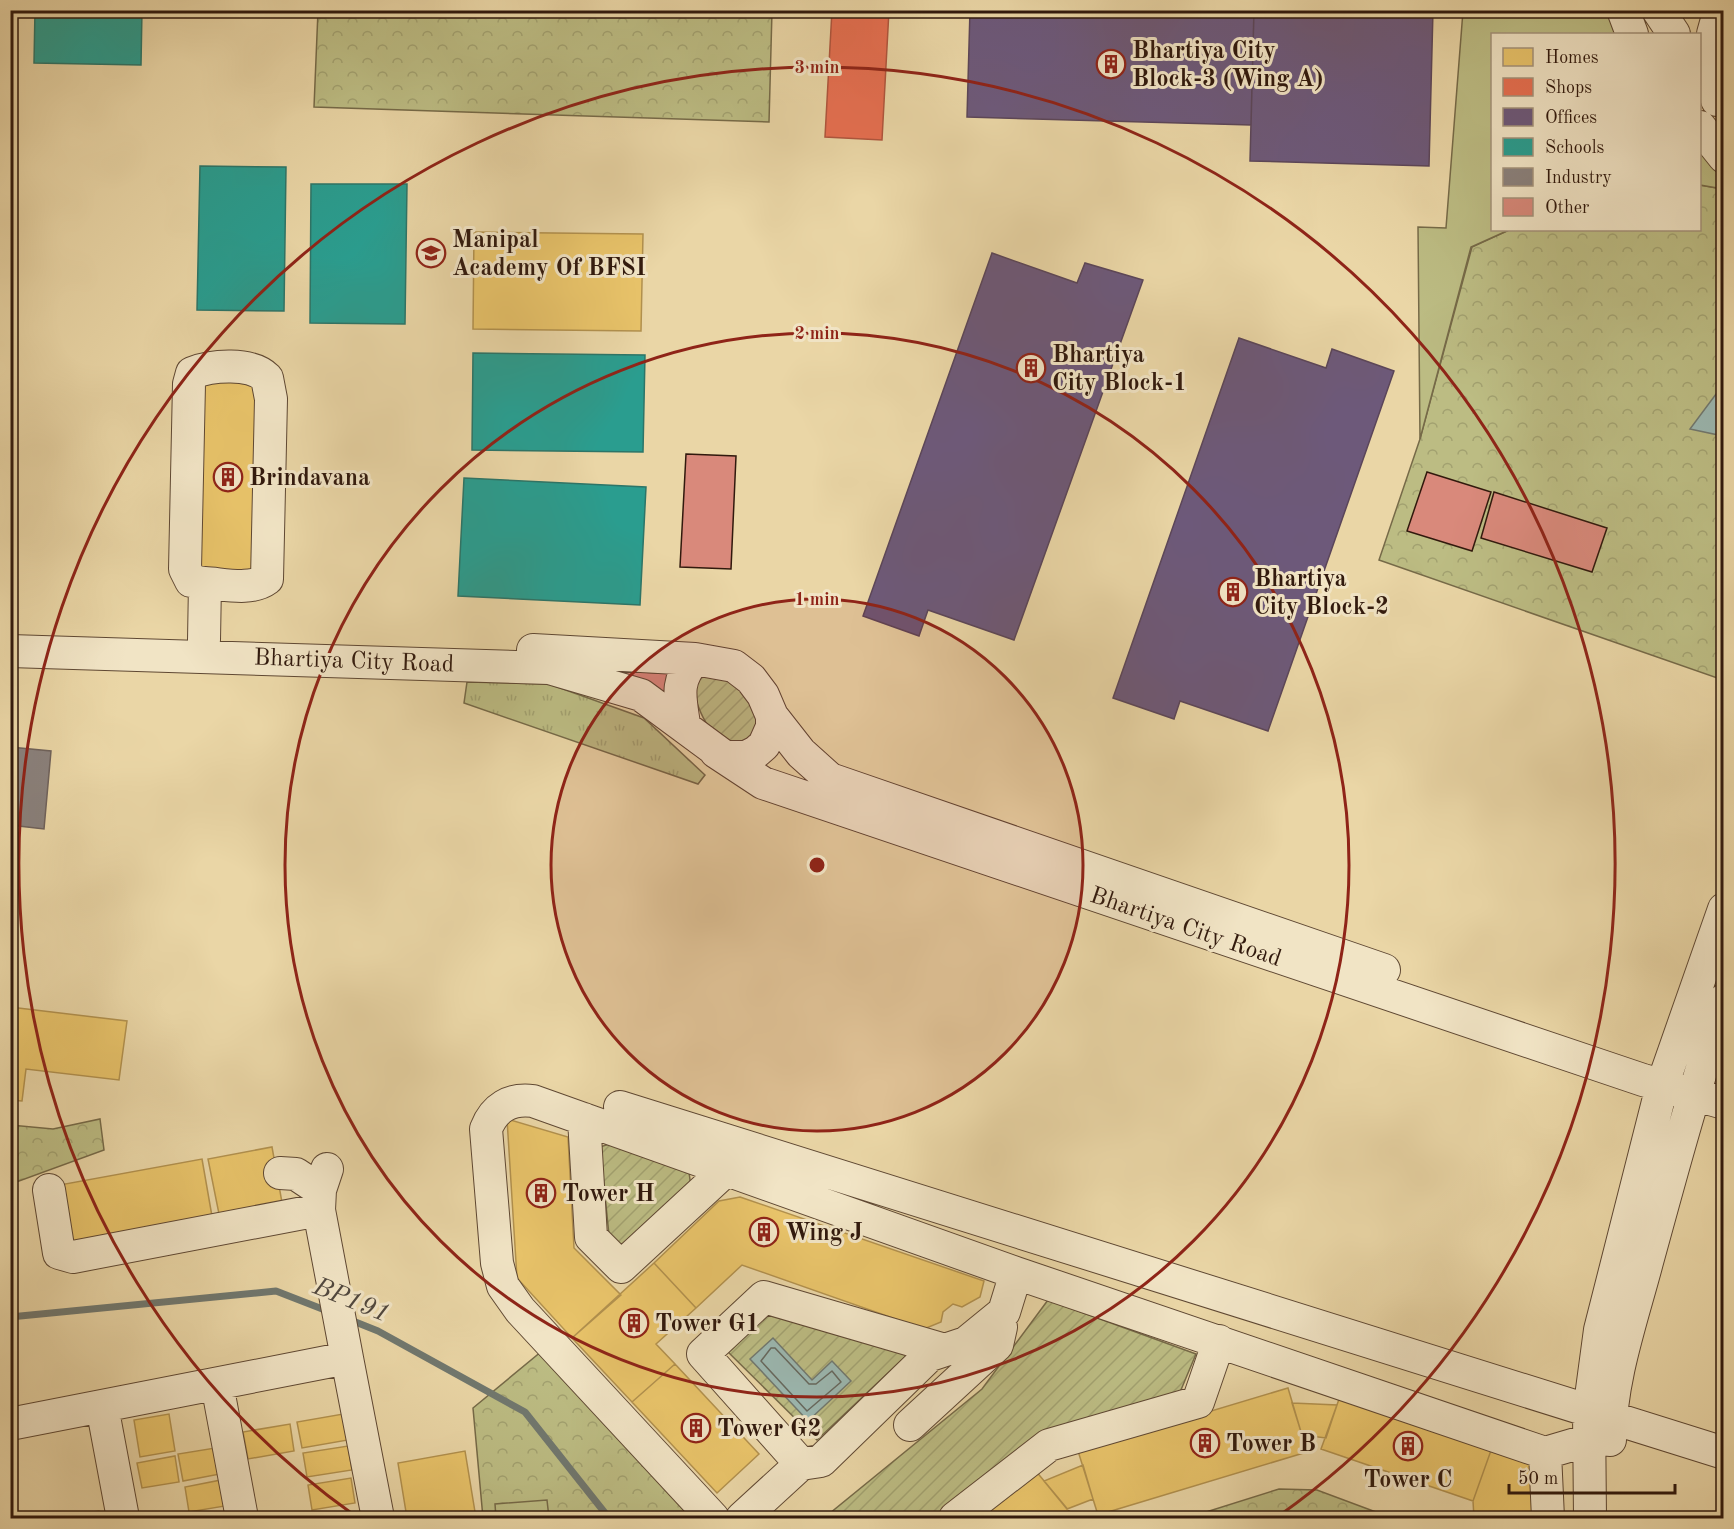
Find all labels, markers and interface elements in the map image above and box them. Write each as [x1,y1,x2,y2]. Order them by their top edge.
legend [1491,33,1701,231]
place label: Bhartiya City Block-3 (Wing A) [1132,40,1323,92]
building icon: Bhartiya City Block-3 (Wing A) [1095,48,1127,80]
text: Homes [1545,49,1599,67]
text: 3 min [794,59,840,77]
text: Shops [1545,79,1592,97]
text: Offices [1545,109,1597,127]
text: Schools [1545,139,1605,157]
text: Industry [1545,169,1612,187]
text: Other [1545,199,1590,217]
place label: Manipal Academy Of BFSI [452,229,646,281]
school or university icon: Manipal Academy Of BFSI [415,237,447,269]
text: 2 min [794,325,840,343]
place label: Bhartiya City Block-1 [1052,344,1187,396]
building icon: Bhartiya City Block-1 [1015,352,1047,384]
building icon: Brindavana [212,461,244,493]
place label: Brindavana [249,467,370,491]
place label: Bhartiya City Block-2 [1254,568,1389,620]
building icon: Bhartiya City Block-2 [1217,576,1249,608]
text: 1 min [794,591,840,609]
street label: Bhartiya City Road [253,647,455,677]
centre of rings [807,855,827,875]
street label: Bhartiya City Road [1087,884,1284,972]
building icon: Tower H [525,1177,557,1209]
place label: Tower H [562,1183,655,1207]
building icon: Wing J [748,1216,780,1248]
place label: Wing J [785,1222,863,1246]
water label: BP191 [308,1273,393,1328]
building icon: Tower G1 [618,1307,650,1339]
place label: Tower G1 [655,1313,759,1337]
building icon: Tower G2 [680,1412,712,1444]
place label: Tower G2 [717,1418,821,1442]
building icon: Tower B [1189,1427,1221,1459]
building icon: Tower C [1392,1430,1424,1462]
place label: Tower B [1226,1433,1316,1457]
scale bar [1509,1457,1676,1495]
place label: Tower C [1364,1469,1452,1493]
text: 50 m [1518,1470,1558,1488]

